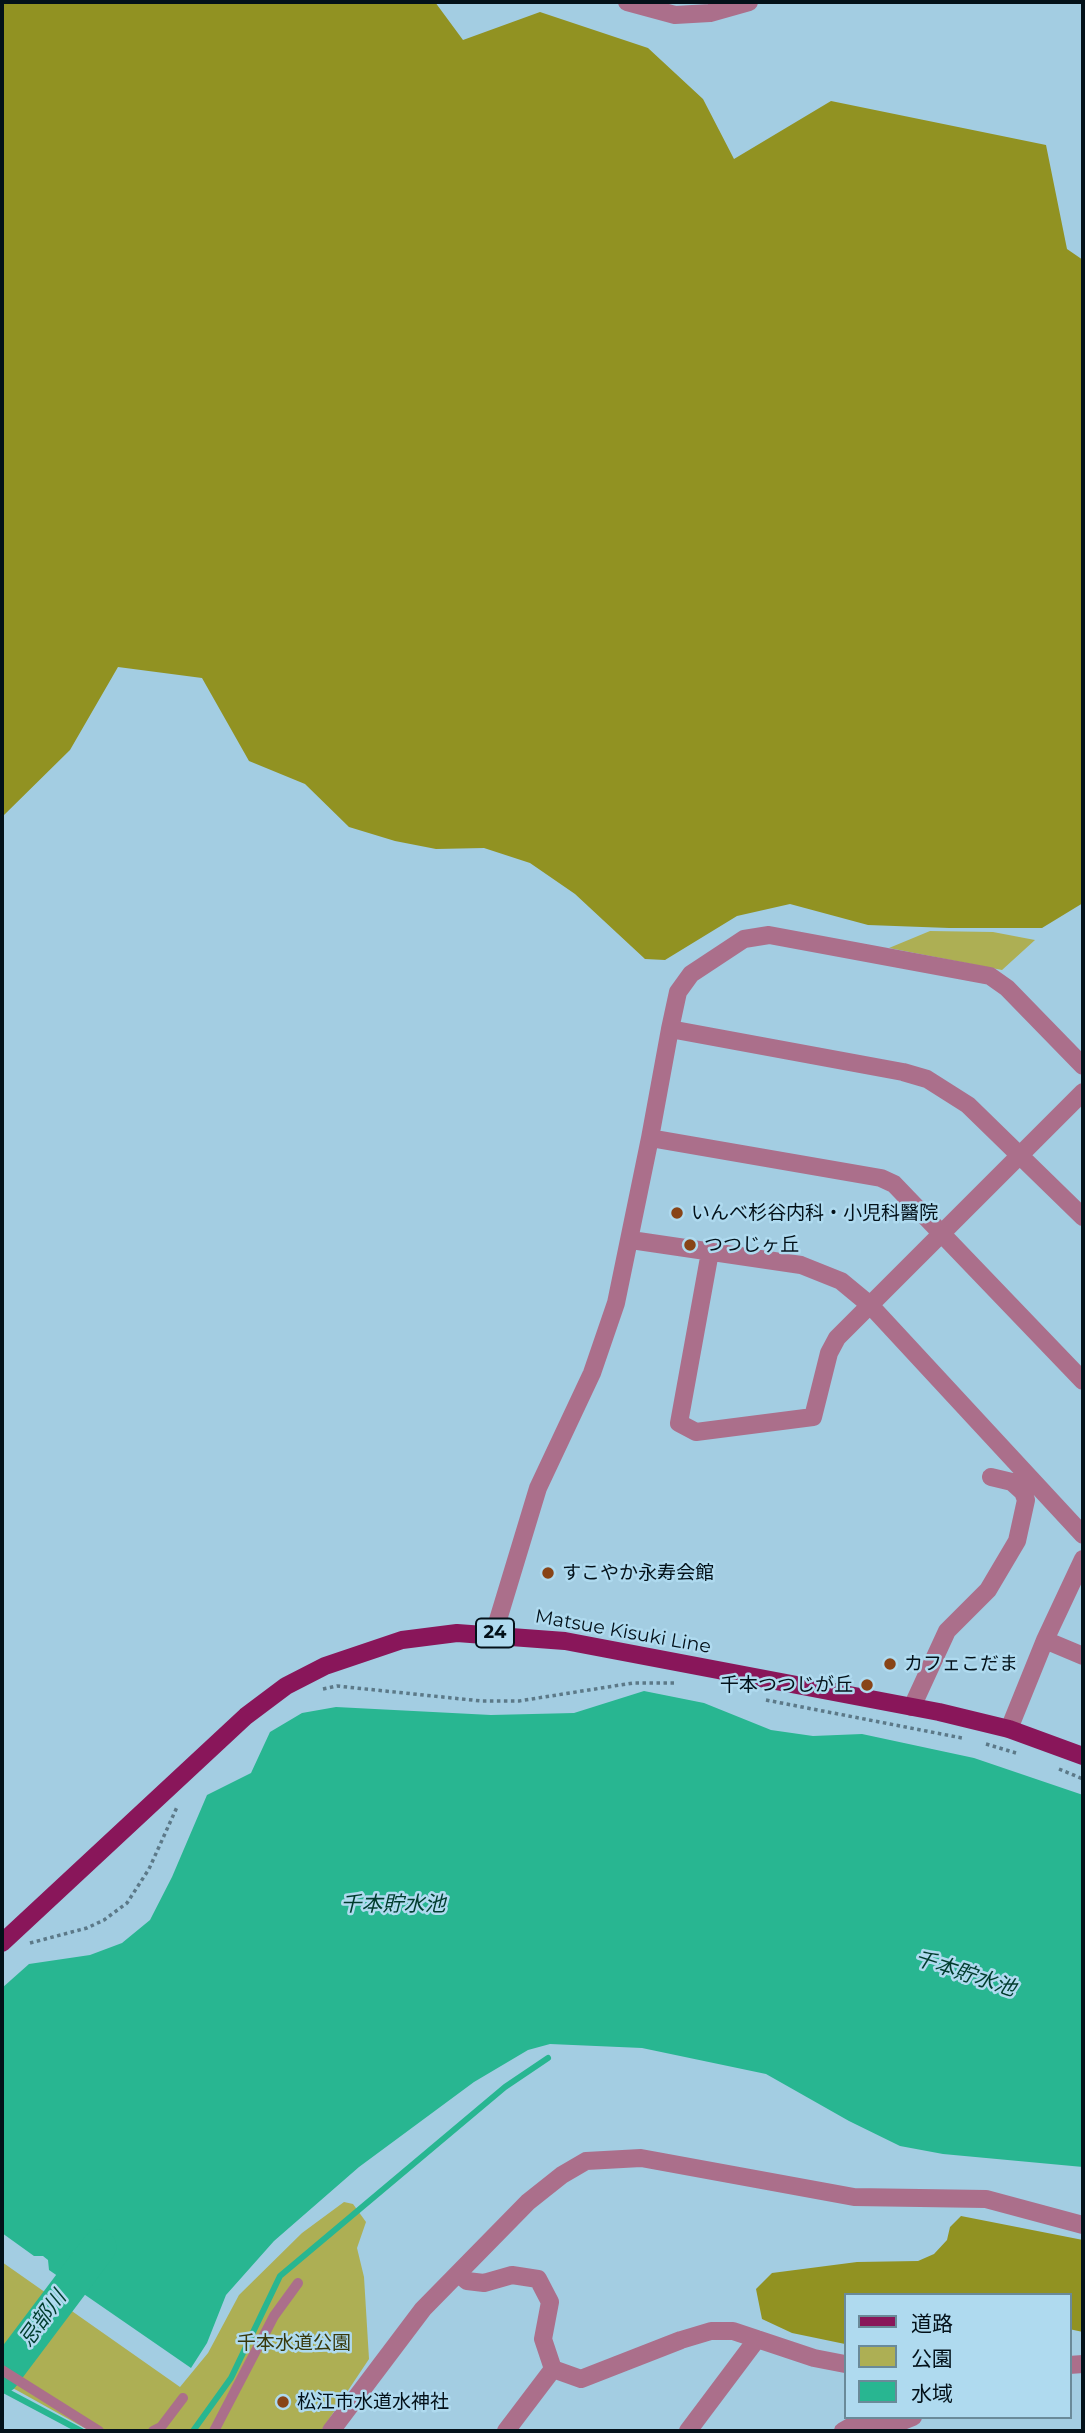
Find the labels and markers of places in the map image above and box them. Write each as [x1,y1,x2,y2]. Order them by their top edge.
place label: いんべ杉谷内科・小児科醫院 [691,1202,938,1224]
marker: いんべ杉谷内科・小児科醫院 [669,1205,685,1221]
place label: つつじヶ丘 [704,1234,799,1256]
marker: つつじヶ丘 [682,1237,698,1253]
place label: すこやか永寿会館 [562,1562,714,1584]
marker: すこやか永寿会館 [540,1565,556,1581]
place label: カフェこだま [904,1653,1018,1675]
marker: カフェこだま [882,1656,898,1672]
place label: 千本つつじが丘 [720,1674,853,1696]
marker: 千本つつじが丘 [859,1677,875,1693]
place label: 松江市水道水神社 [297,2391,449,2413]
marker: 松江市水道水神社 [275,2394,291,2410]

